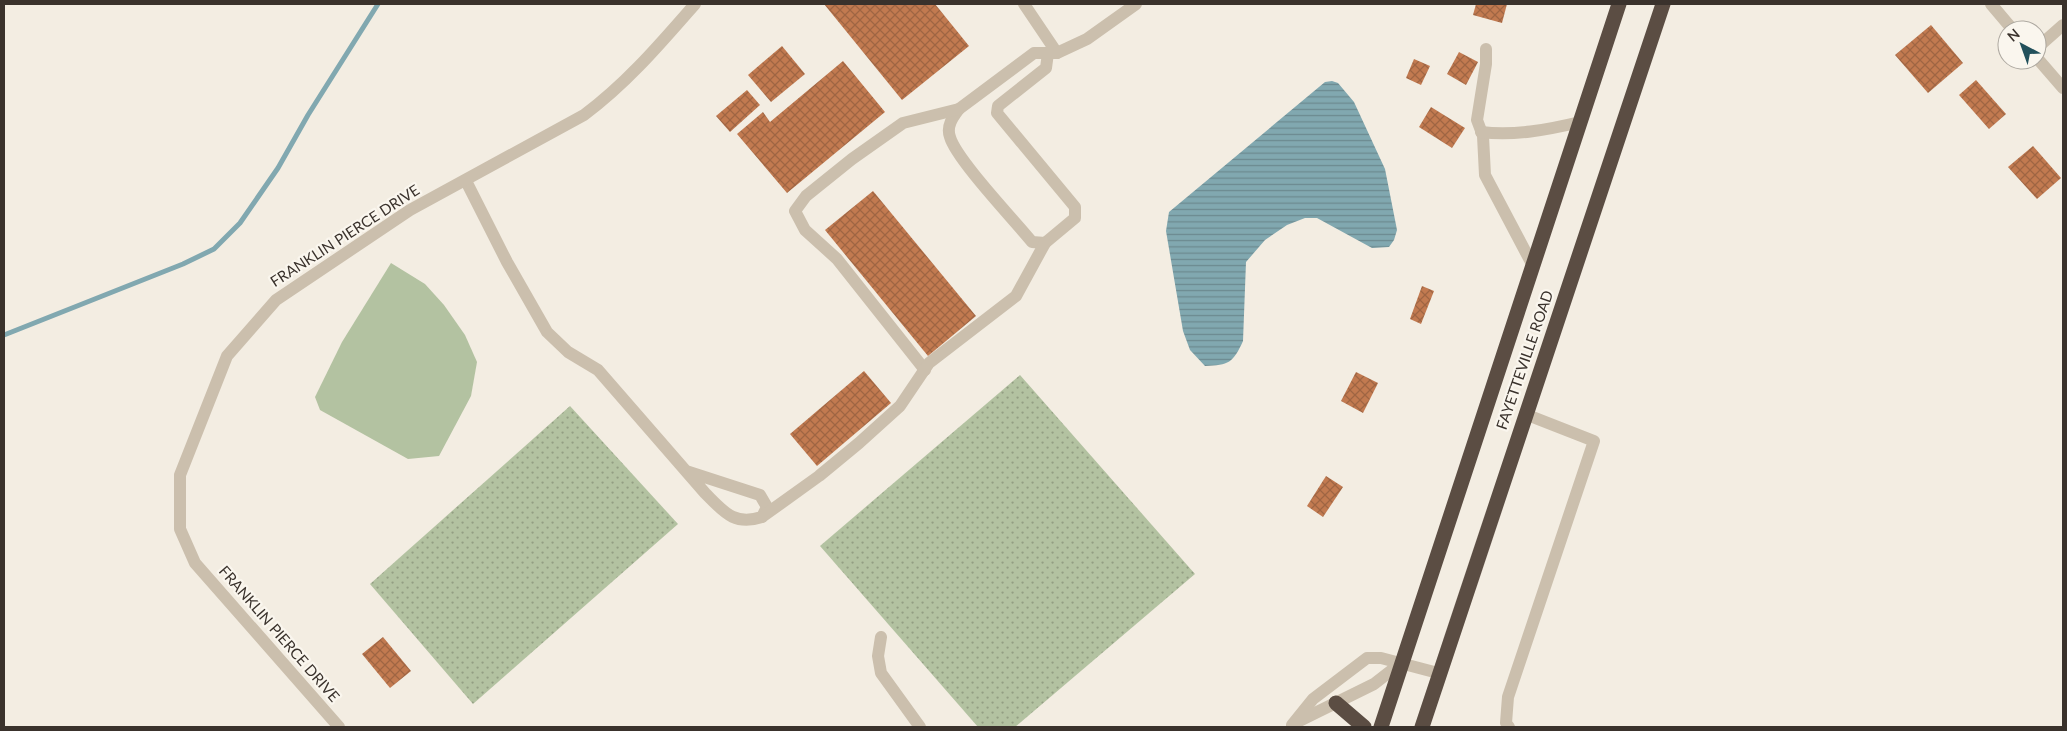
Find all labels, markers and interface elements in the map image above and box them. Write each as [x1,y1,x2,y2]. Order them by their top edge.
north arrow [1997,20,2047,70]
text: N [2003,25,2023,45]
street label: FRANKLIN PIERCE DRIVE [267,180,422,290]
street label: FAYETTEVILLE ROAD [1492,288,1556,432]
street label: FRANKLIN PIERCE DRIVE [216,562,344,705]

